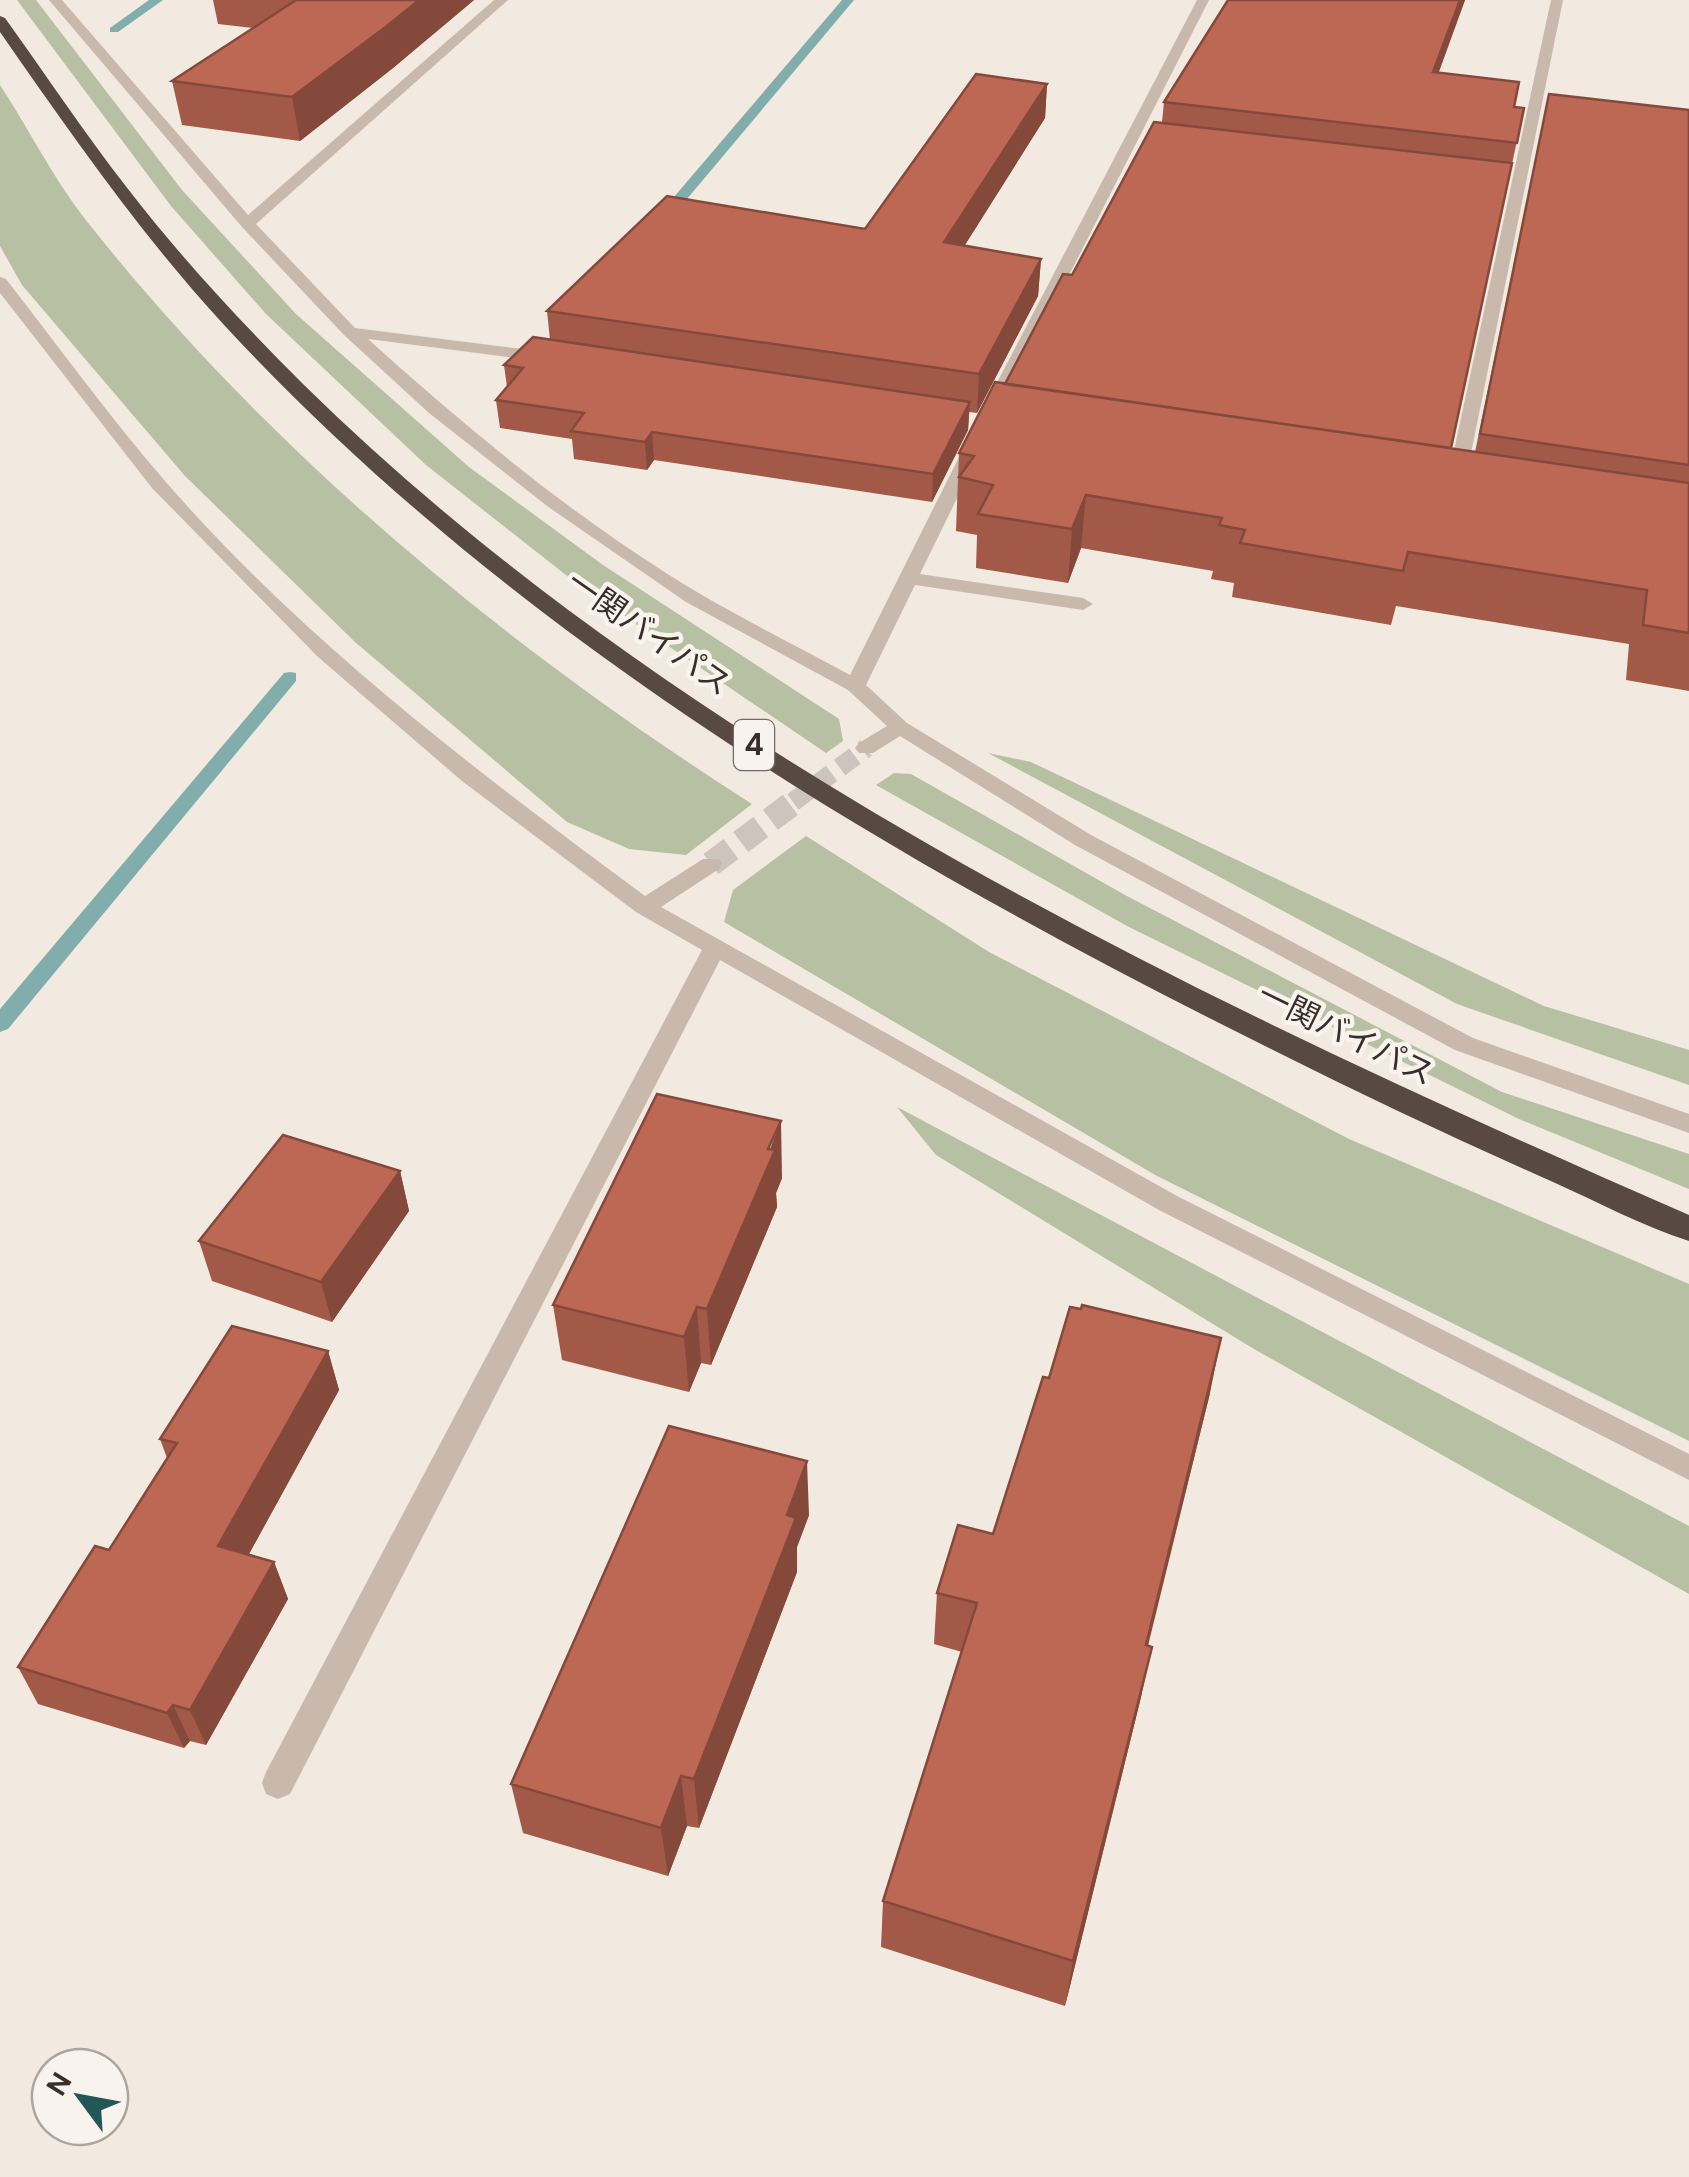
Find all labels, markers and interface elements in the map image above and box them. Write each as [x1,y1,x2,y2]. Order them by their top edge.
street label: 一関バイパス [559,561,739,705]
road number: 4 [734,720,774,770]
street label: 一関バイパス [1251,973,1441,1095]
north arrow [30,2047,130,2147]
text: N [38,2066,80,2102]

